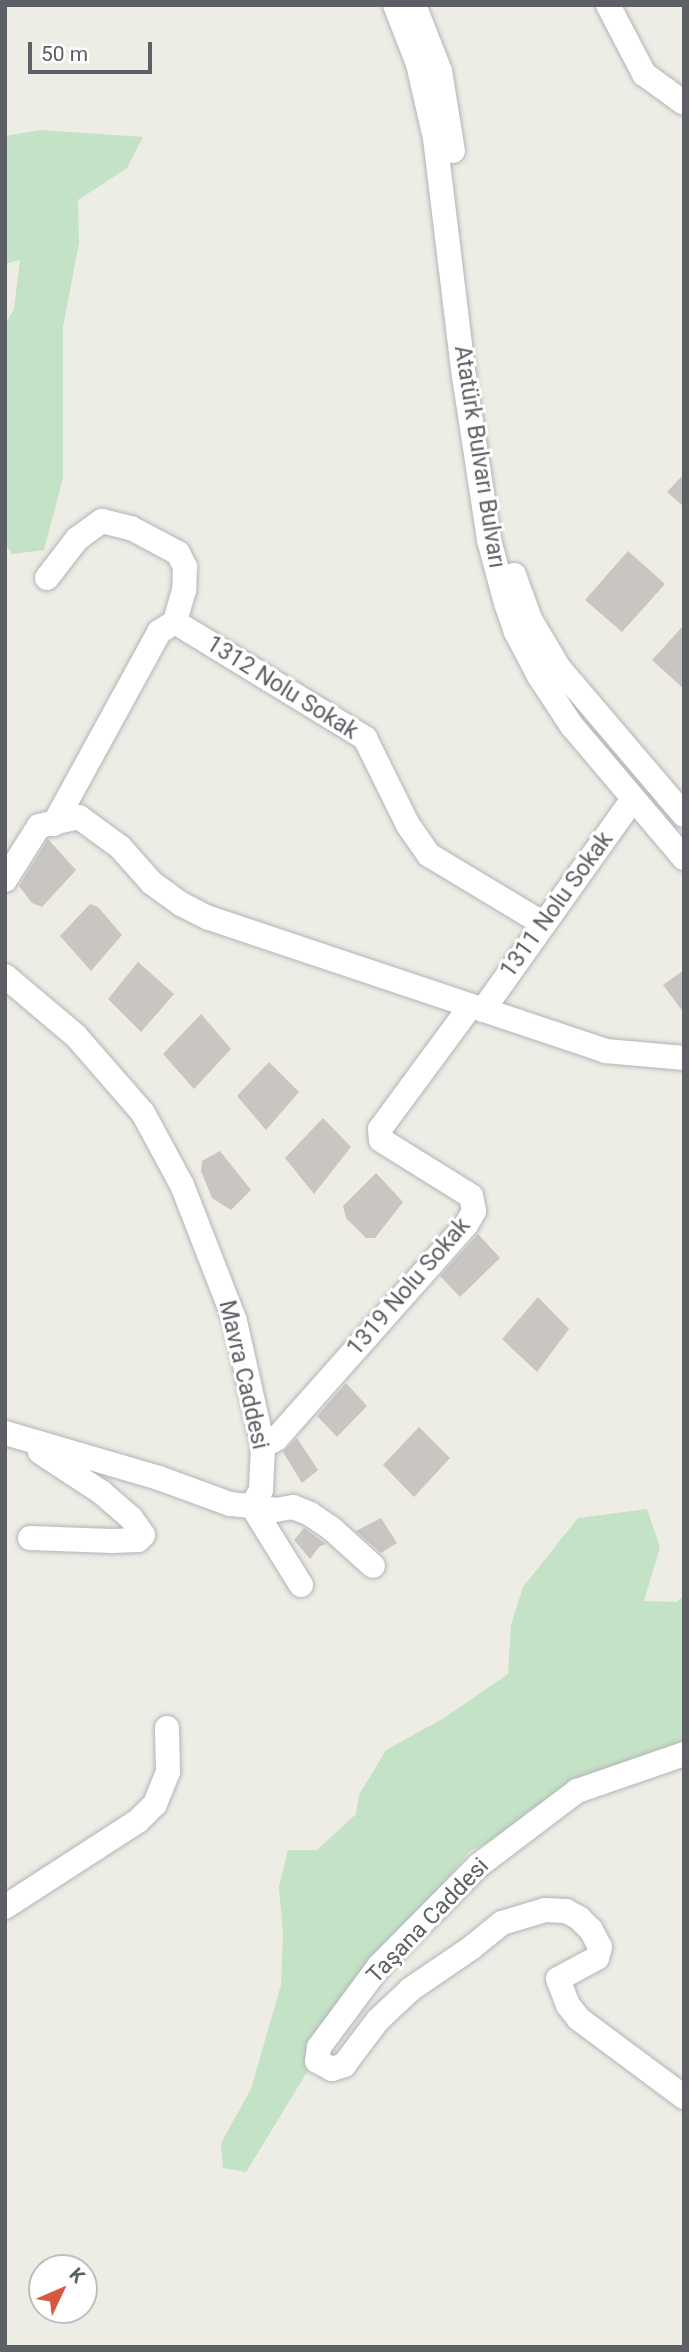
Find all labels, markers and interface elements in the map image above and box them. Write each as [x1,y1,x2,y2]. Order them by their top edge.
scale bar [32,28,156,72]
text: 50 m [41,42,88,66]
street label: Atatürk Bulvarı Bulvarı [448,344,510,570]
street label: 1312 Nolu Sokak [201,630,363,746]
street label: 1311 Nolu Sokak [495,827,619,983]
street label: 1319 Nolu Sokak [342,1212,476,1362]
street label: Mavra Caddesi [212,1298,274,1452]
street label: Taşana Caddesi [361,1853,495,1989]
north arrow [28,2254,98,2324]
text: K [65,2263,90,2288]

